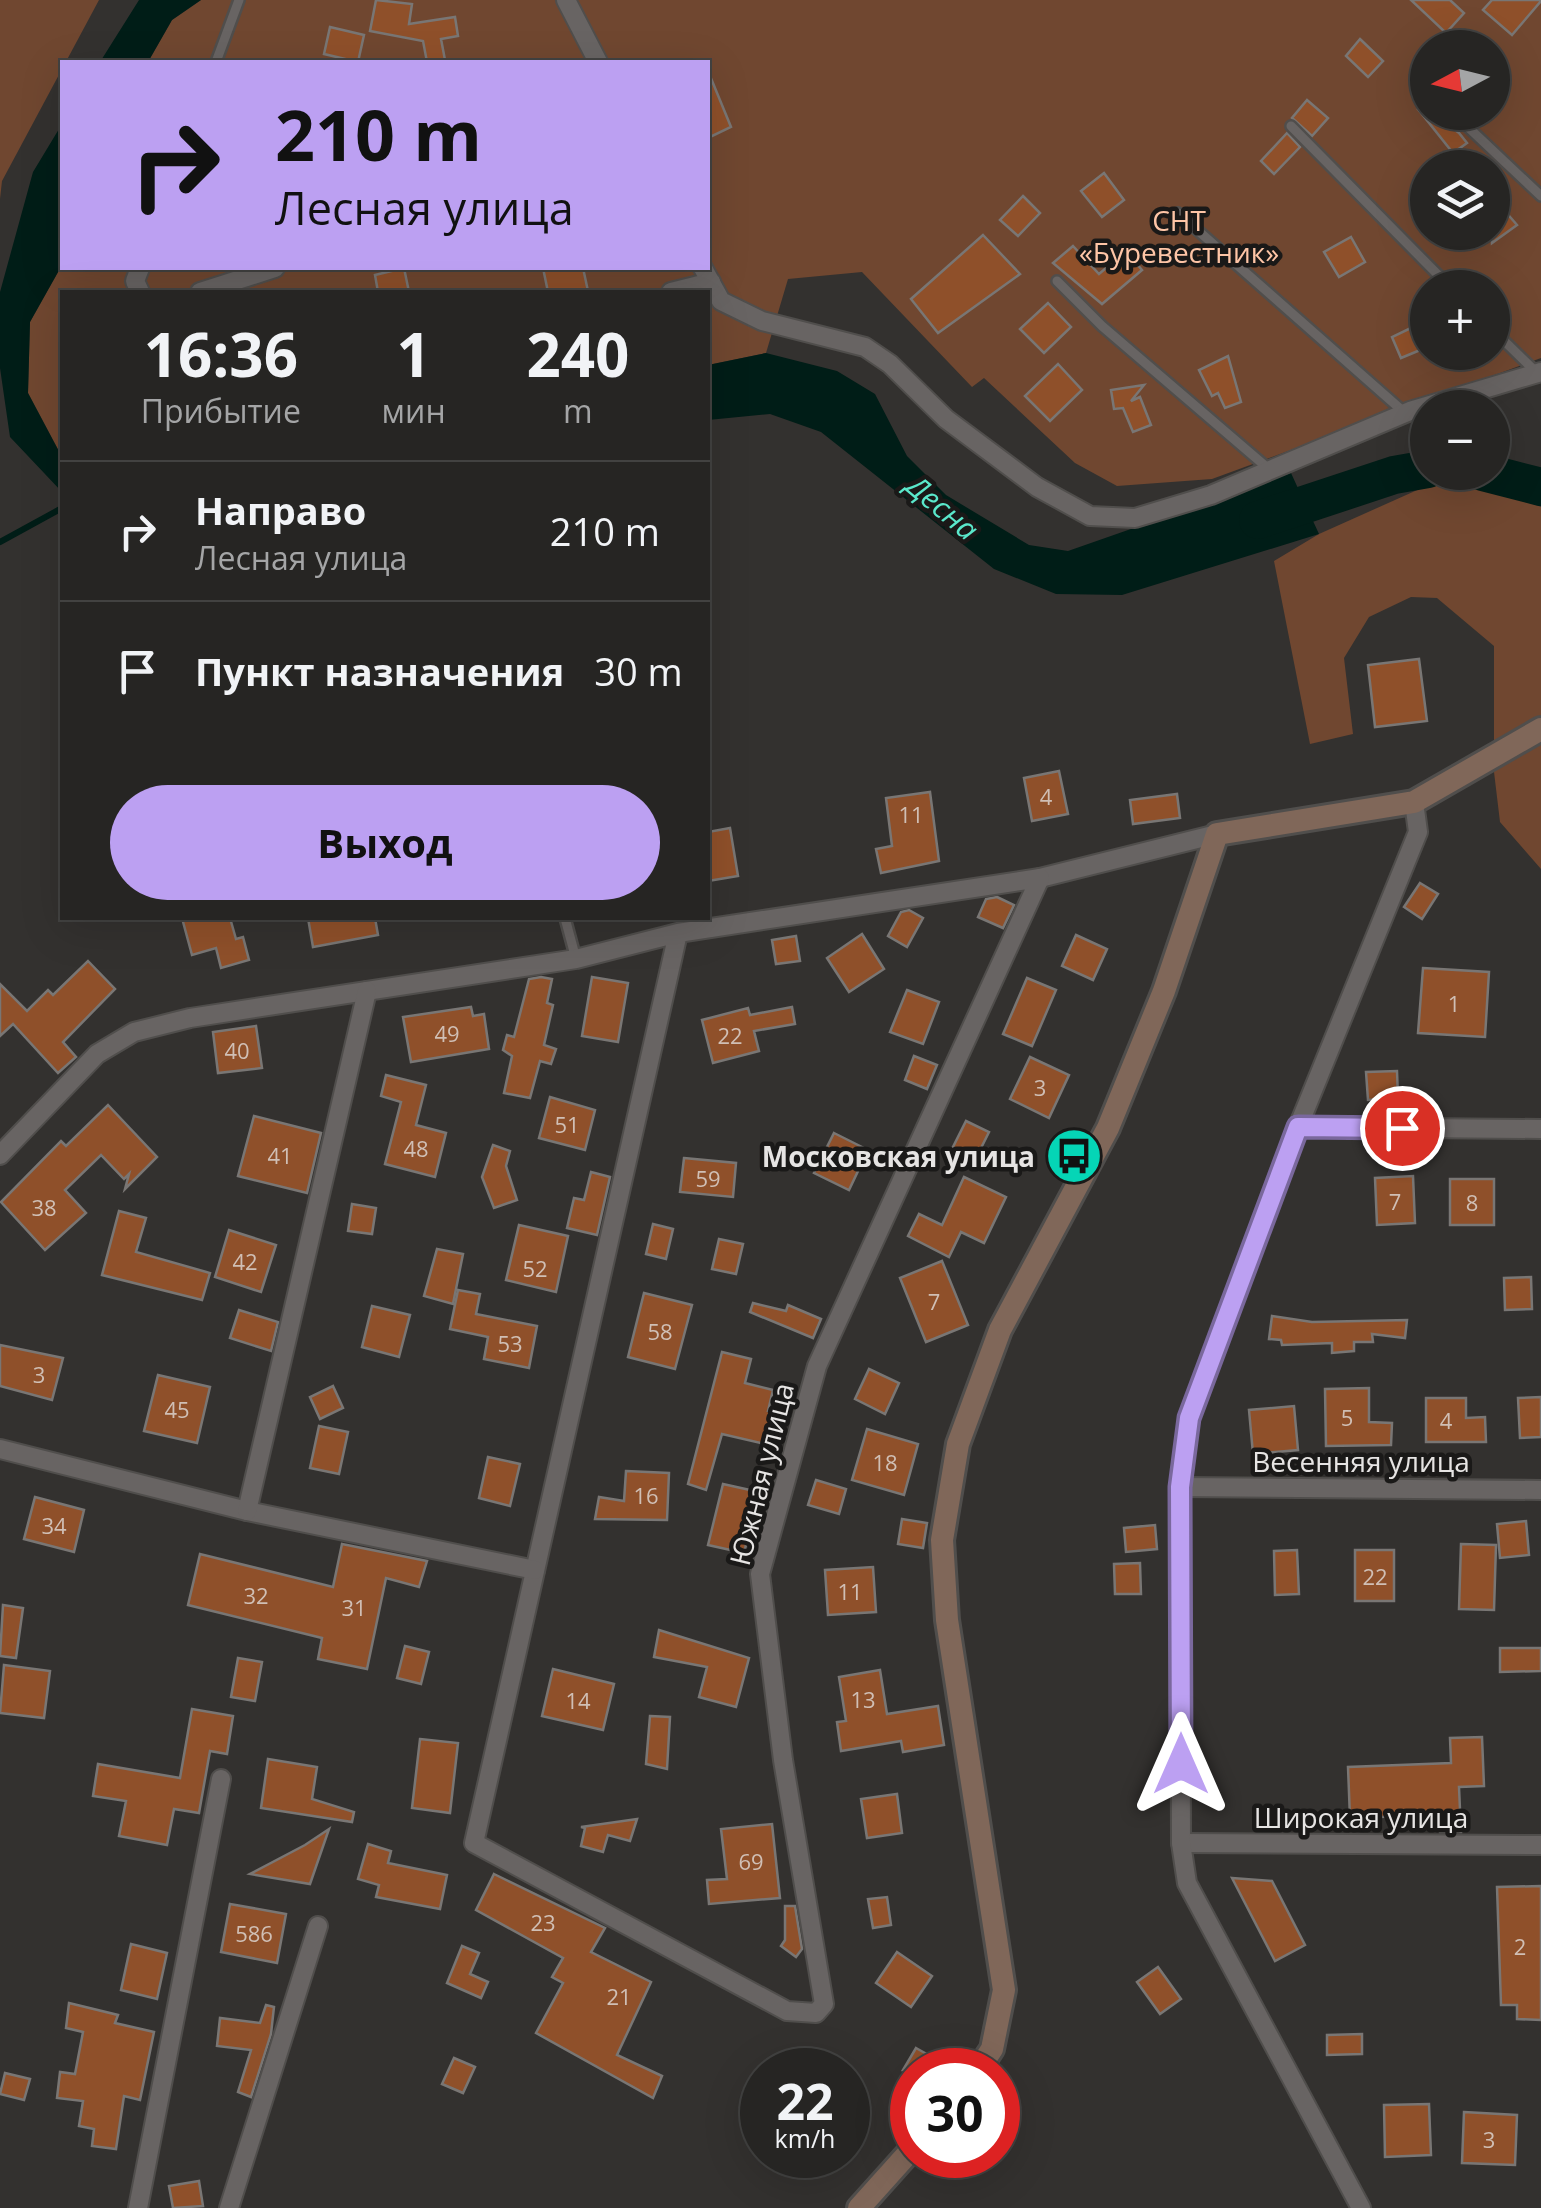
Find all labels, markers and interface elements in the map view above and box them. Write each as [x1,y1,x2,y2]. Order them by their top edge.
north arrow [1410,30,1510,130]
map controls [1410,30,1510,490]
text: 210 m [275,86,482,182]
icon: right [110,100,240,230]
button: layers [1410,150,1510,250]
text: Лесная улица [275,177,574,238]
park label: СНТ «Буревестник» [1079,201,1279,271]
button: + [1410,270,1510,370]
text: 16:36 [144,313,298,395]
text: 1 [396,313,431,395]
text: 240 [526,313,629,395]
text: Прибытие [141,389,301,432]
text: мин [382,389,446,432]
text: m [563,389,593,432]
button: − [1410,390,1510,490]
water label: Десна [896,463,988,549]
text: Направо [195,484,366,536]
icon: right [110,504,165,559]
text: 210 m [550,505,660,557]
text: Лесная улица [195,536,407,579]
icon: arrive [110,644,165,699]
text: Пункт назначения [195,645,564,697]
text: 30 m [594,645,683,697]
house number: 4 [1040,781,1053,811]
button: Выход [110,785,660,900]
house number: 11 [898,799,924,829]
house number: 1 [1448,988,1460,1018]
house number: 49 [434,1018,460,1048]
house number: 22 [717,1020,743,1050]
house number: 40 [224,1035,250,1065]
house number: 3 [1034,1072,1046,1102]
pin [1360,1086,1445,1171]
icon: arrive [1375,1101,1430,1156]
house number: 51 [554,1109,580,1139]
bus stop icon: Московская улица [1044,1126,1104,1186]
house number: 48 [403,1133,429,1163]
place label: Московская улица [762,1137,1035,1175]
house number: 41 [267,1140,293,1170]
house number: 59 [695,1163,721,1193]
house number: 7 [1389,1186,1401,1216]
house number: 8 [1466,1187,1478,1217]
house number: 38 [31,1192,57,1222]
house number: 42 [232,1246,258,1276]
house number: 52 [522,1253,548,1283]
house number: 7 [928,1286,940,1316]
house number: 58 [647,1316,673,1346]
house number: 53 [497,1328,523,1358]
house number: 3 [33,1359,45,1389]
street label: Южная улица [720,1379,802,1569]
house number: 45 [164,1394,190,1424]
house number: 5 [1341,1402,1353,1432]
house number: 4 [1440,1405,1453,1435]
street label: Весенняя улица [1252,1442,1470,1480]
house number: 18 [872,1447,898,1477]
house number: 16 [633,1480,659,1510]
house number: 34 [41,1510,67,1540]
house number: 22 [1362,1561,1388,1591]
house number: 11 [837,1576,863,1606]
house number: 32 [243,1580,269,1610]
house number: 31 [341,1592,367,1622]
house number: 13 [850,1684,876,1714]
house number: 14 [565,1685,591,1715]
position arrow [1129,1712,1233,1816]
street label: Широкая улица [1254,1798,1468,1836]
house number: 69 [738,1846,764,1876]
house number: 23 [530,1907,556,1937]
house number: 586 [235,1918,273,1948]
house number: 2 [1514,1931,1526,1961]
house number: 21 [606,1981,632,2011]
speed limit sign: 30 [890,2048,1020,2178]
text: 22 [776,2067,834,2135]
text: km/h [775,2121,835,2155]
house number: 3 [1483,2124,1495,2154]

